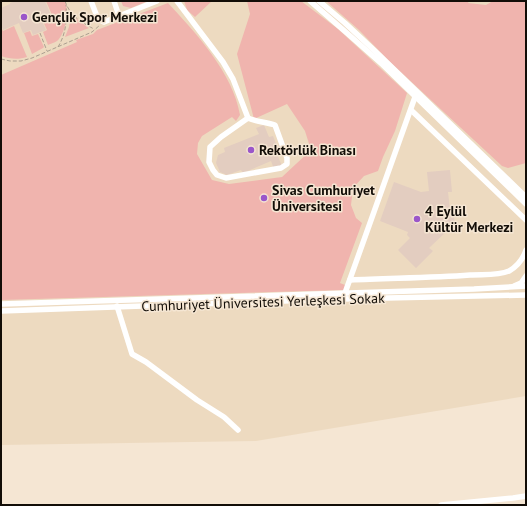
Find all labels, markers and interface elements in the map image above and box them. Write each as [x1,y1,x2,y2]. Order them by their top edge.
place label: Gençlik Spor Merkezi [32,8,158,26]
marker: Gençlik Spor Merkezi [19,12,29,22]
place label: Rektörlük Binası [259,141,356,159]
marker: Rektörlük Binası [246,145,256,155]
place label: Sivas Cumhuriyet Üniversitesi [272,181,375,215]
marker: Sivas Cumhuriyet Üniversitesi [259,193,269,203]
place label: 4 Eylül Kültür Merkezi [425,202,514,236]
marker: 4 Eylül Kültür Merkezi [412,214,422,224]
street label: Cumhuriyet Üniversitesi Yerleşkesi Sokak [141,289,385,315]

